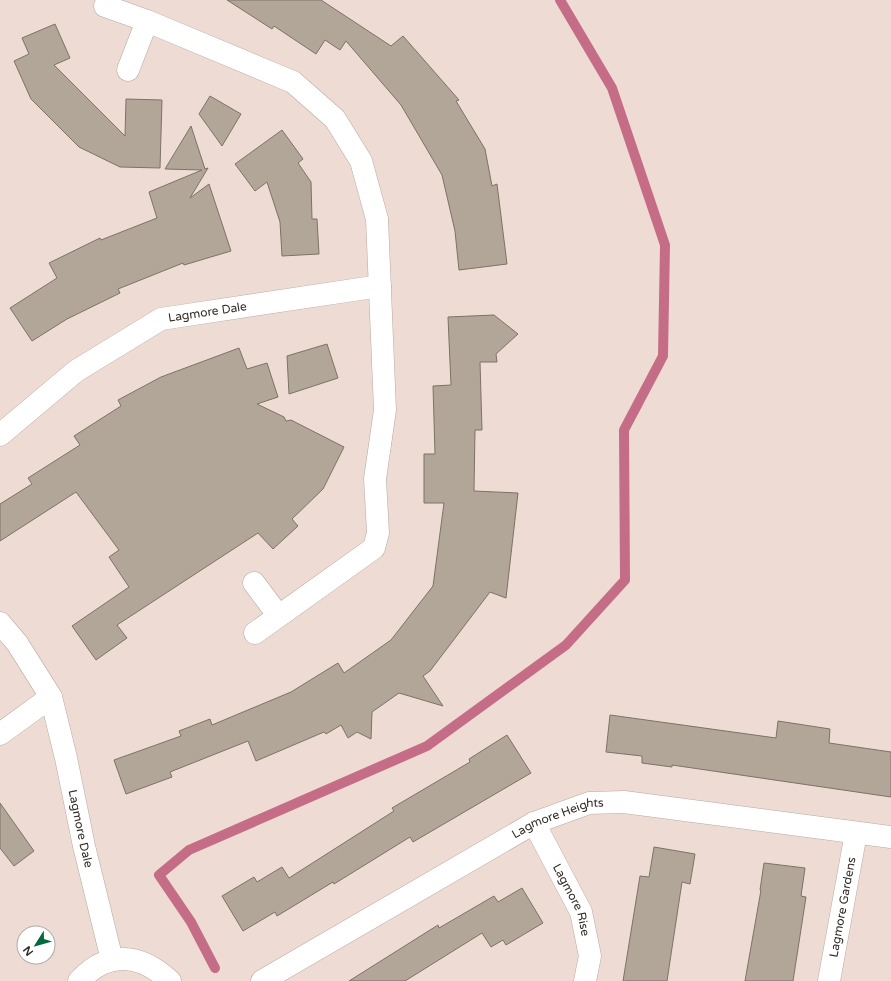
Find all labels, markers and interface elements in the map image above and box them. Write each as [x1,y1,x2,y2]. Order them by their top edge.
street label: Lagmore Dale [167,299,248,325]
street label: Lagmore Dale [66,788,96,869]
street label: Lagmore Heights [509,796,604,841]
street label: Lagmore Gardens [826,856,859,958]
street label: Lagmore Rise [550,861,593,937]
north arrow [16,925,56,965]
text: N [21,943,36,958]

